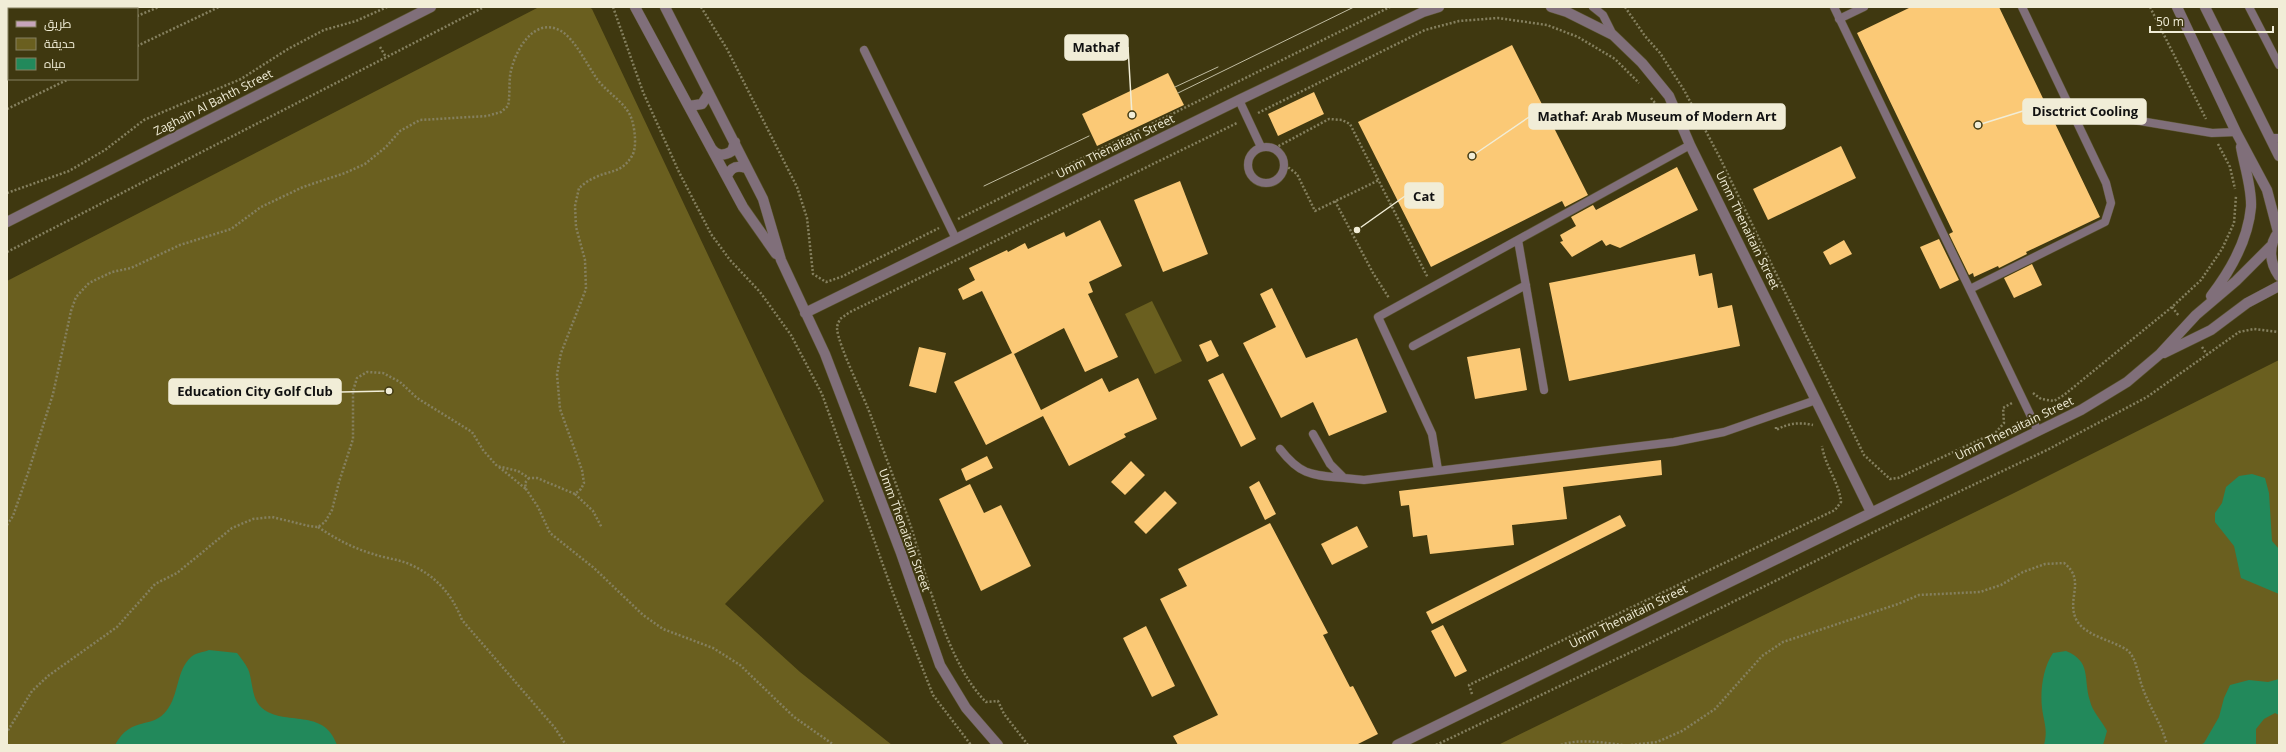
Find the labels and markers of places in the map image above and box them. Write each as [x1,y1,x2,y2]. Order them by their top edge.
callout: Mathaf [1065,35,1128,60]
callout: Disctrict Cooling [2023,99,2146,124]
callout: Mathaf: Arab Museum of Modern Art [1529,104,1785,129]
callout: Cat [1405,183,1443,208]
callout: Education City Golf Club [169,379,341,404]

